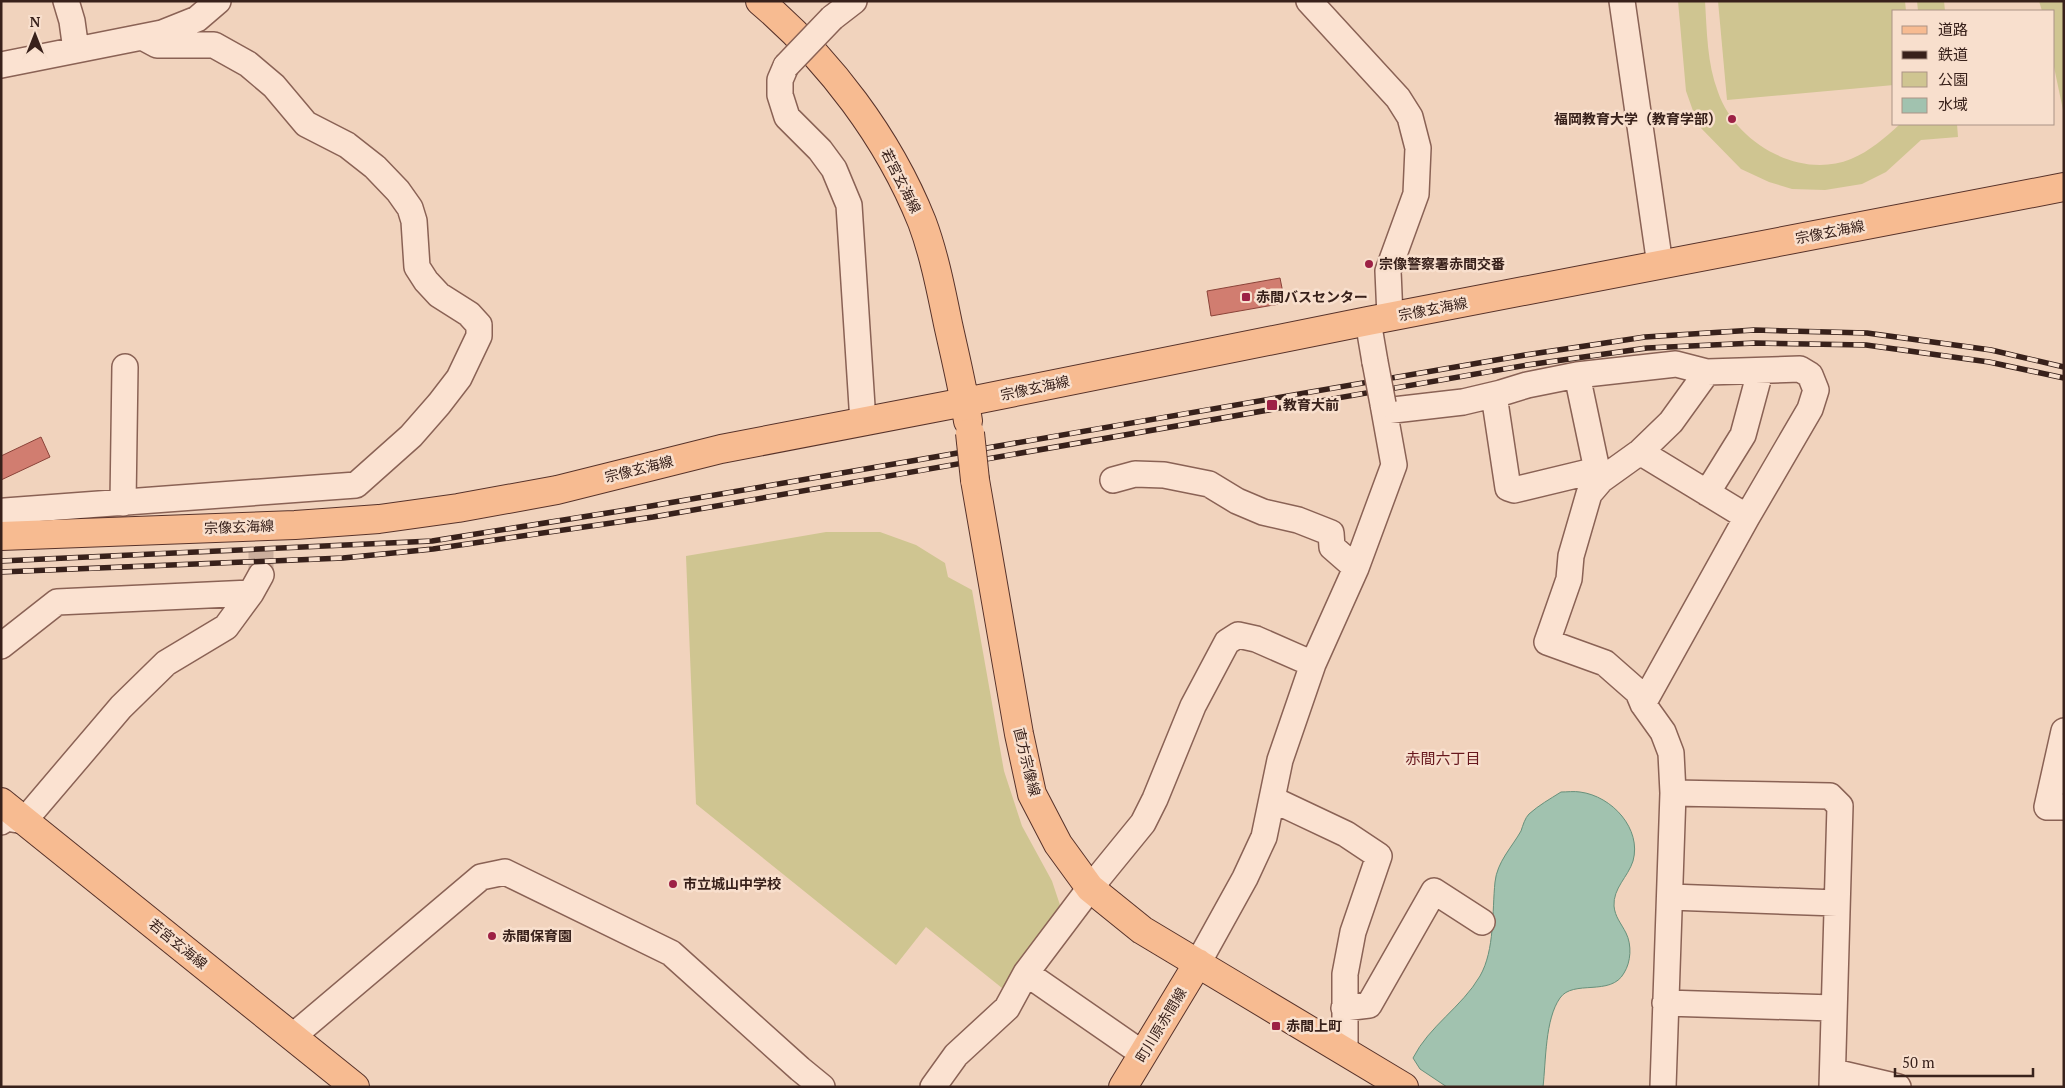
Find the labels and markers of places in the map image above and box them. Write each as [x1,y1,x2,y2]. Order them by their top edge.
place label: 福岡教育大学（教育学部） [1554,109,1722,128]
marker: 福岡教育大学（教育学部） [1726,113,1738,125]
place label: 宗像警察署赤間交番 [1379,254,1505,273]
marker: 宗像警察署赤間交番 [1363,258,1375,270]
place label: 赤間バスセンター [1256,287,1368,306]
marker: 赤間バスセンター [1240,291,1252,303]
place label: 教育大前 [1283,395,1339,414]
marker: 教育大前 [1265,398,1279,412]
place label: 市立城山中学校 [683,874,781,893]
marker: 市立城山中学校 [667,878,679,890]
place label: 赤間保育園 [502,926,572,945]
marker: 赤間保育園 [486,930,498,942]
place label: 赤間上町 [1286,1016,1342,1035]
marker: 赤間上町 [1270,1020,1282,1032]

